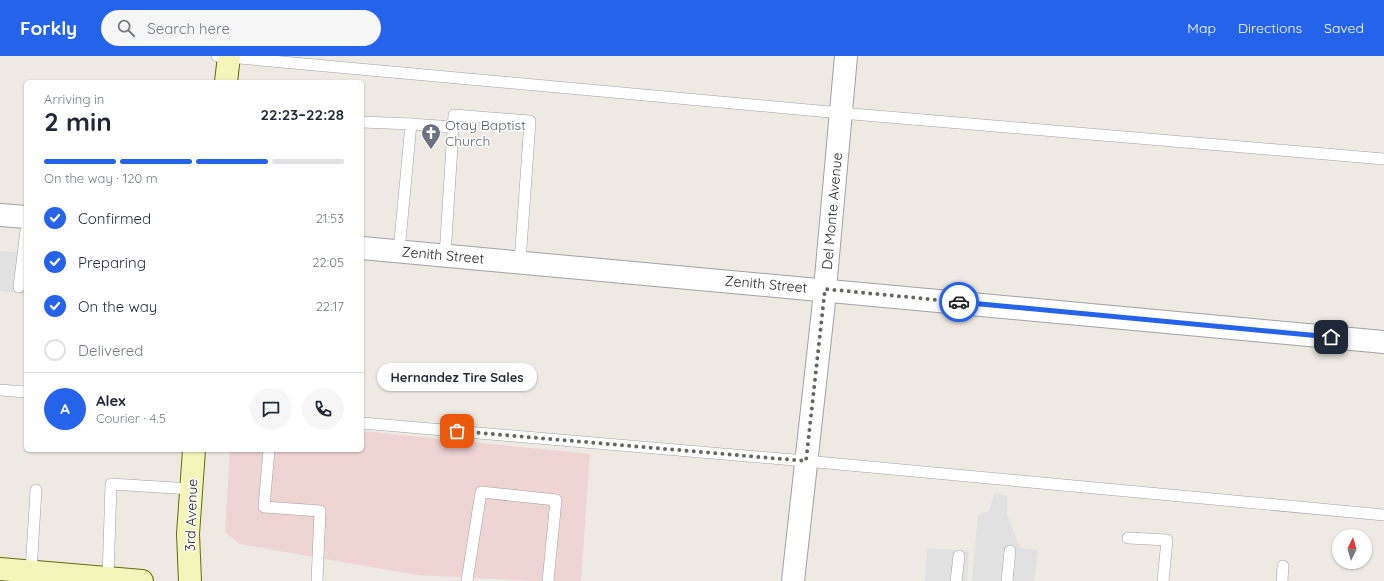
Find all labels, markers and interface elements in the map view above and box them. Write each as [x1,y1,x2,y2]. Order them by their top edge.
search box [101,10,381,46]
text: Forkly [20,16,77,40]
icon: search [115,17,137,39]
text: Search here [147,19,230,38]
text: Map [1187,19,1216,37]
text: Directions [1238,19,1302,37]
text: Saved [1324,19,1364,37]
text: Arriving in [44,91,104,107]
text: 2 min [44,105,112,138]
text: 22:23–22:28 [261,105,344,124]
place label: Otay Baptist Church [445,116,526,150]
church icon: Otay Baptist Church [420,122,442,150]
street label: Del Monte Avenue [818,152,846,270]
text: On the way · 120 m [44,170,158,186]
icon: check [44,207,66,229]
text: Confirmed [78,209,151,228]
text: 21:53 [316,210,344,226]
street label: Zenith Street [401,242,485,268]
icon: check [44,251,66,273]
text: Preparing [78,253,146,272]
text: 22:05 [312,254,344,270]
street label: Zenith Street [724,271,808,297]
courier [939,282,979,322]
icon: car [948,291,970,313]
icon: check [44,295,66,317]
text: On the way [78,297,157,316]
text: 22:17 [316,298,344,314]
pin [1314,320,1348,354]
icon: home [1320,326,1342,348]
text: Delivered [78,341,143,360]
callout: Hernandez Tire Sales [377,363,537,391]
text: Hernandez Tire Sales [390,369,524,385]
button: chat [250,388,292,430]
button: phone [302,388,344,430]
text: Alex [96,391,126,410]
text: A [60,399,70,418]
text: Courier · 4.5 [96,410,166,426]
pin [440,414,474,448]
icon: bag [446,420,468,442]
street label: 3rd Avenue [181,478,201,552]
north arrow [1332,529,1372,569]
map controls [1332,529,1372,569]

